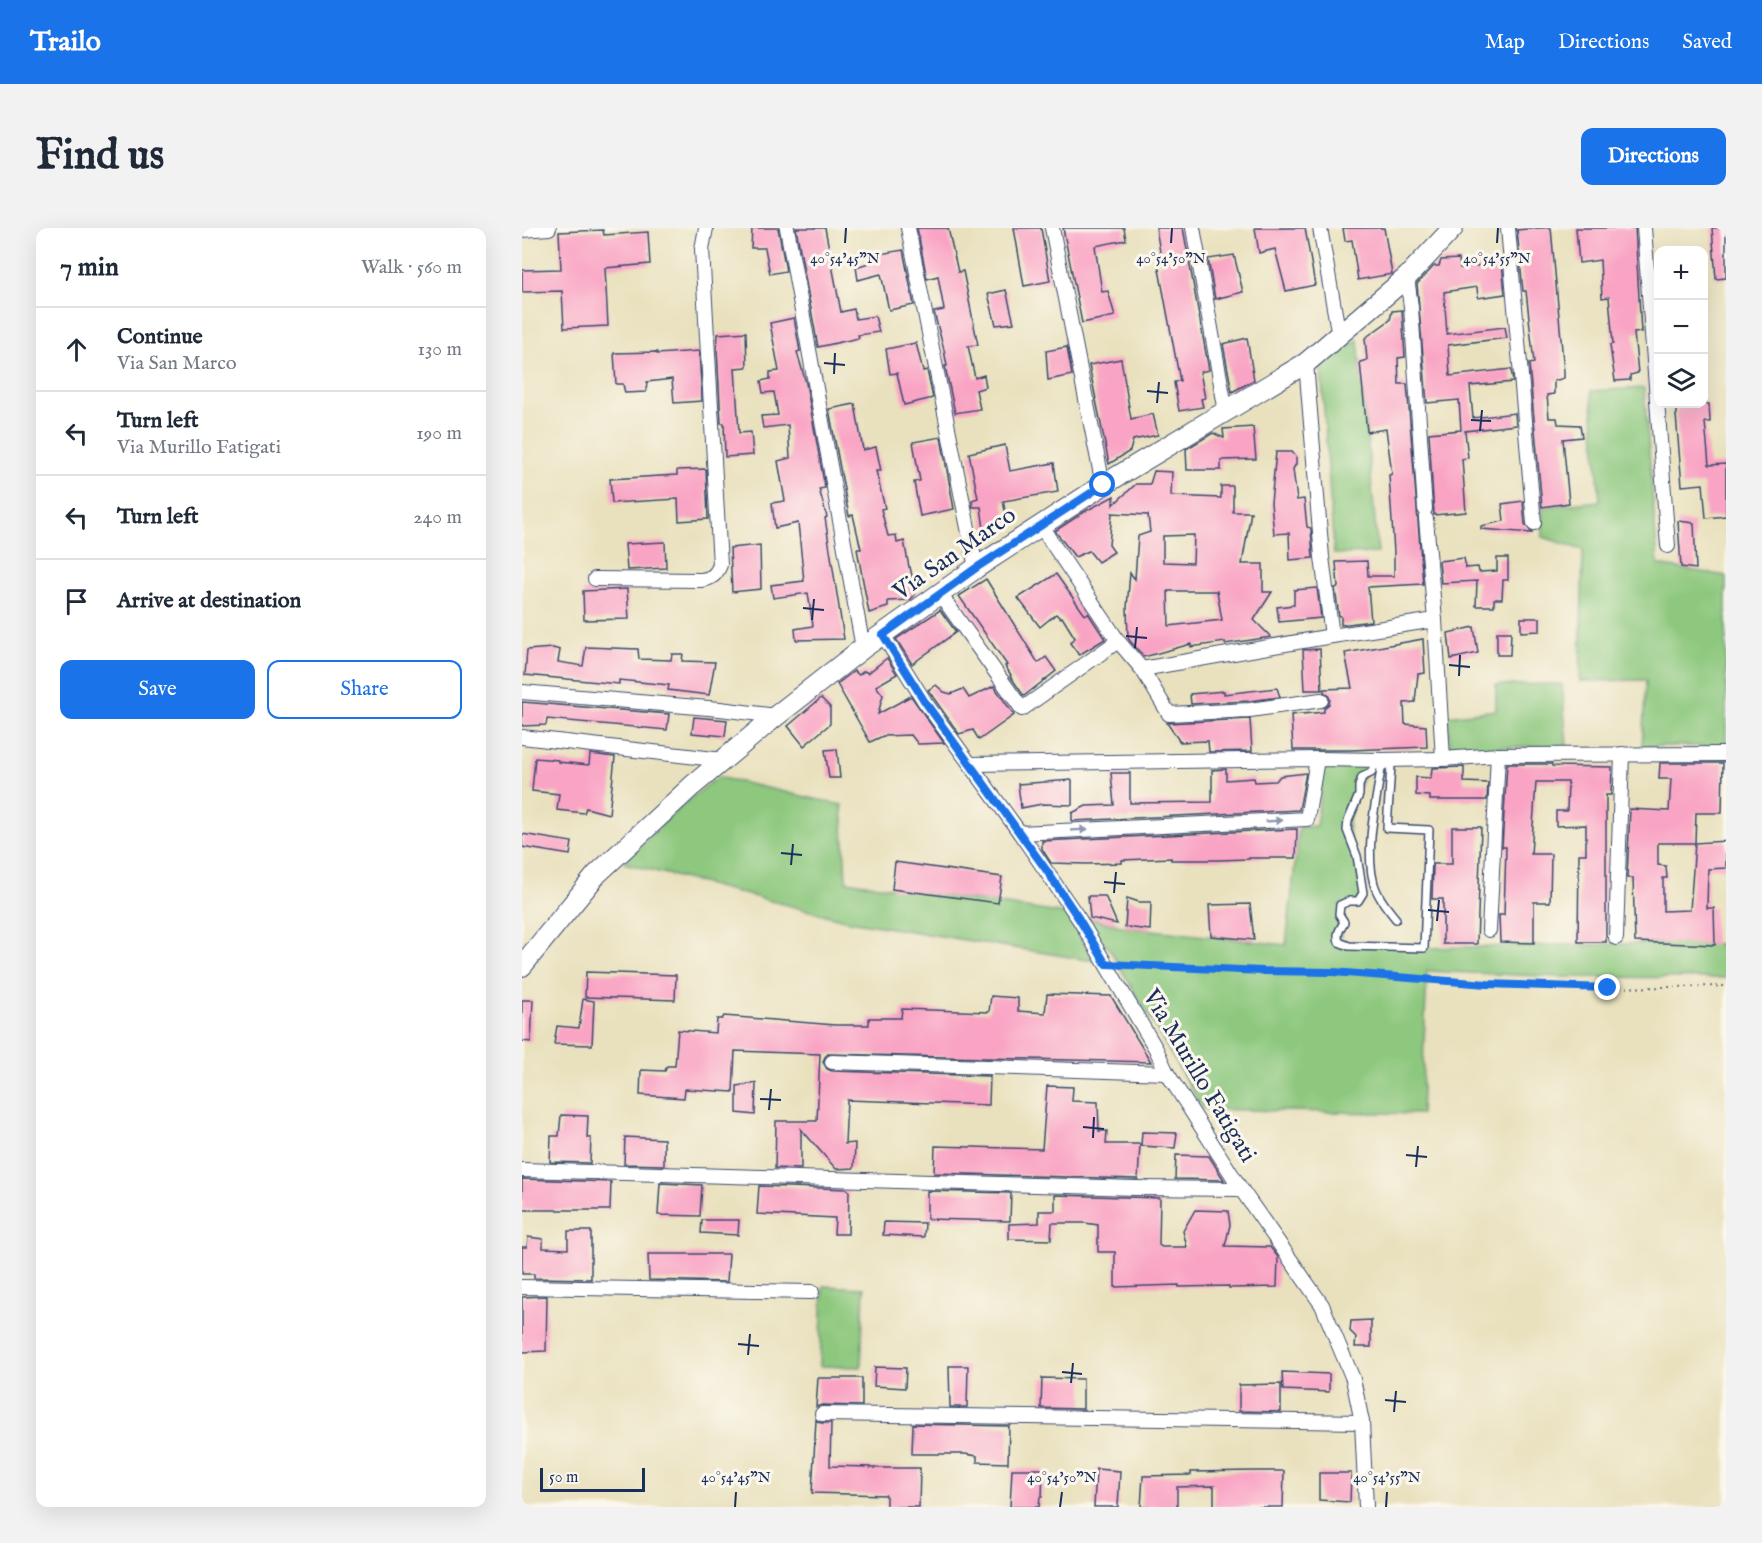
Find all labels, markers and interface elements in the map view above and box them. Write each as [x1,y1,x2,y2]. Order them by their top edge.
text: Trailo [30,25,101,60]
text: Map [1485,29,1525,56]
text: Directions [1558,29,1649,56]
text: Saved [1682,29,1732,56]
button: Directions [1581,128,1726,185]
text: Find us [36,130,164,183]
map controls [1654,246,1708,408]
button: + [1654,246,1708,300]
text: 40°54'45"N [810,249,880,268]
text: 40°54'50"N [1136,249,1206,268]
text: 40°54'55"N [1463,249,1531,268]
text: 7 min [60,251,119,284]
text: Walk · 560 m [361,255,462,280]
button: − [1654,300,1708,354]
text: Continue [117,323,203,351]
icon: ahead [60,333,93,366]
text: 130 m [417,337,462,362]
text: Via San Marco [117,351,237,376]
button: layers [1654,354,1708,408]
text: Turn left [117,407,199,435]
icon: left [60,417,93,450]
text: 190 m [416,421,462,446]
text: Via Murillo Fatigati [117,435,281,460]
route start [1089,471,1115,497]
street label: Via San Marco [887,500,1023,608]
icon: left [60,501,93,534]
text: Turn left [117,503,199,531]
text: 240 m [413,505,462,530]
icon: arrive [60,585,93,618]
text: Arrive at destination [117,587,301,615]
button: Save [60,660,255,719]
button: Share [267,660,462,719]
one-way arrow [1264,816,1283,825]
one-way arrow [1069,825,1088,834]
route end [1594,974,1620,1000]
street label: Via Murillo Fatigati [1135,983,1263,1168]
scale bar [540,1465,645,1492]
text: 50 m [549,1468,578,1488]
text: 40°54'45"N [701,1468,771,1487]
text: 40°54'50"N [1027,1468,1097,1487]
text: 40°54'55"N [1353,1468,1421,1487]

